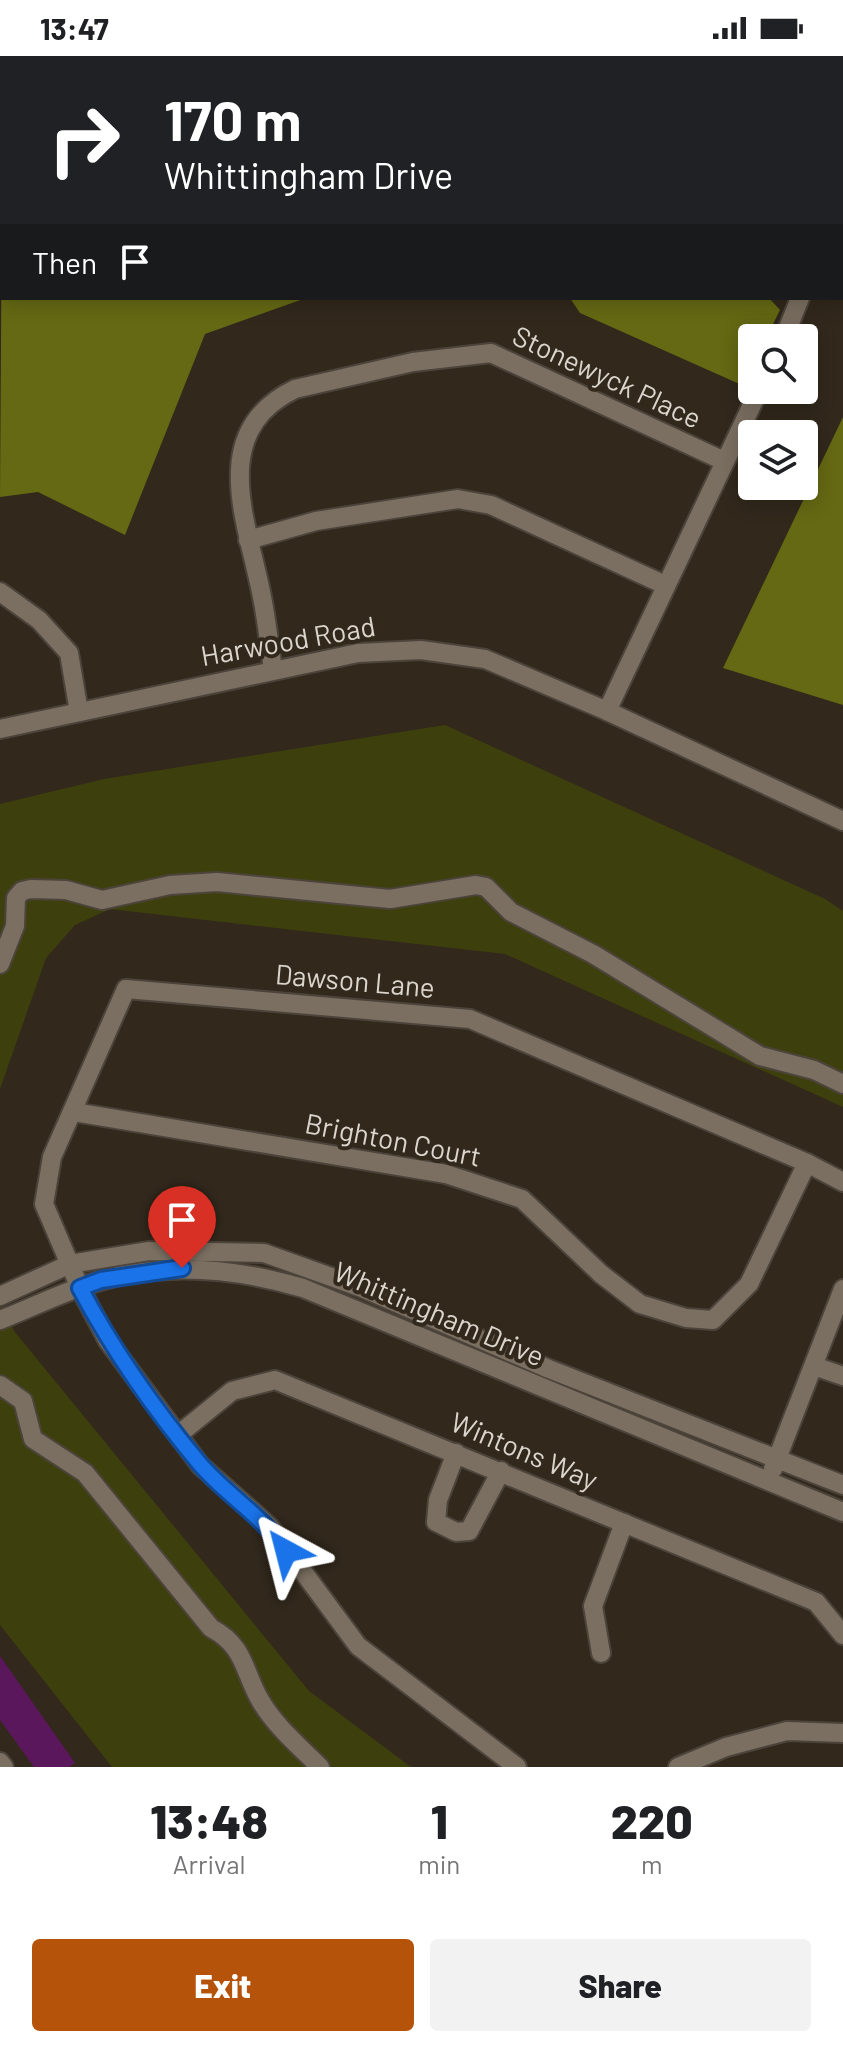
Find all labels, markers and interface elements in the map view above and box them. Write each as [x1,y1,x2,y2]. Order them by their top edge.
text: 13:47 [40,10,109,46]
text: 170 m [164,85,301,152]
icon: right [32,88,136,192]
text: Whittingham Drive [164,153,453,196]
icon: arrive [113,240,157,284]
text: Then [32,244,97,280]
street label: Stonewyck Place [508,318,707,435]
map controls [738,324,818,500]
button: search [738,324,818,404]
button: layers [738,420,818,500]
street label: Harwood Road [198,608,378,672]
street label: Dawson Lane [274,956,436,1004]
street label: Brighton Court [302,1105,484,1173]
pin [148,1186,216,1268]
icon: arrive [160,1198,204,1242]
street label: Whittingham Drive [329,1253,550,1373]
street label: Wintons Way [446,1404,603,1496]
position arrow [244,1509,328,1593]
text: 13:48 [150,1791,268,1849]
text: 1 [431,1791,448,1849]
text: 220 [611,1791,693,1849]
text: Arrival [173,1848,245,1879]
text: min [418,1848,460,1879]
text: m [641,1848,662,1879]
button: Exit [32,1939,414,2031]
button: Share [430,1939,811,2031]

